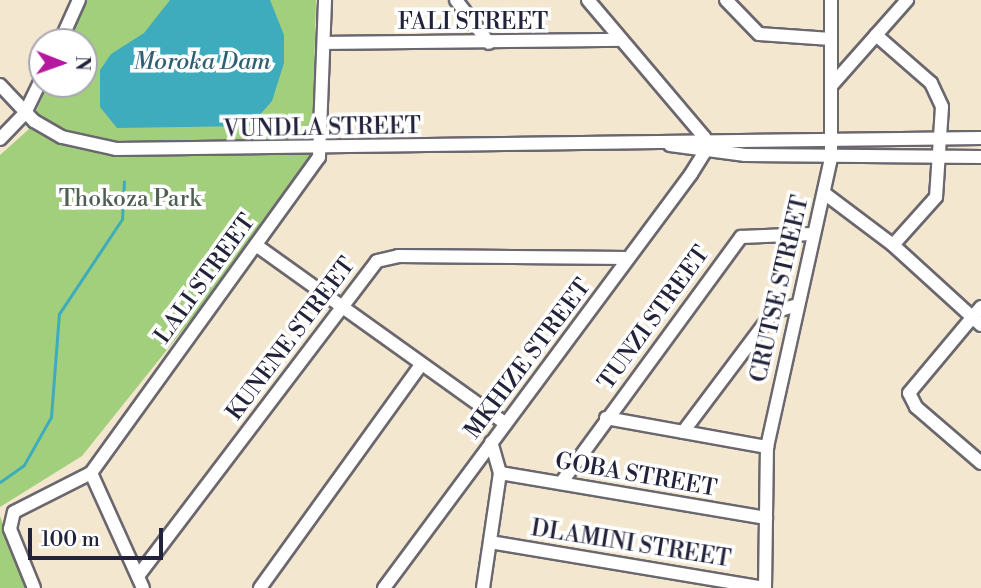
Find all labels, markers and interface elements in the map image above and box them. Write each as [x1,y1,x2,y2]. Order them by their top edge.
street label: FALI STREET [398,8,548,36]
north arrow [28,28,98,98]
water label: Moroka Dam [133,49,271,77]
text: N [70,56,94,71]
street label: VUNDLA STREET [223,112,421,144]
park label: Thokoza Park [59,185,201,213]
street label: CRUTSE STREET [745,193,815,385]
street label: LALI STREET [149,209,261,349]
street label: TUNZI STREET [593,241,715,395]
street label: KUNENE STREET [221,252,361,426]
street label: MKHIZE STREET [459,274,597,444]
street label: GOBA STREET [553,447,719,503]
scale bar [32,514,166,558]
street label: DLAMINI STREET [529,515,733,573]
text: 100 m [41,527,100,553]

